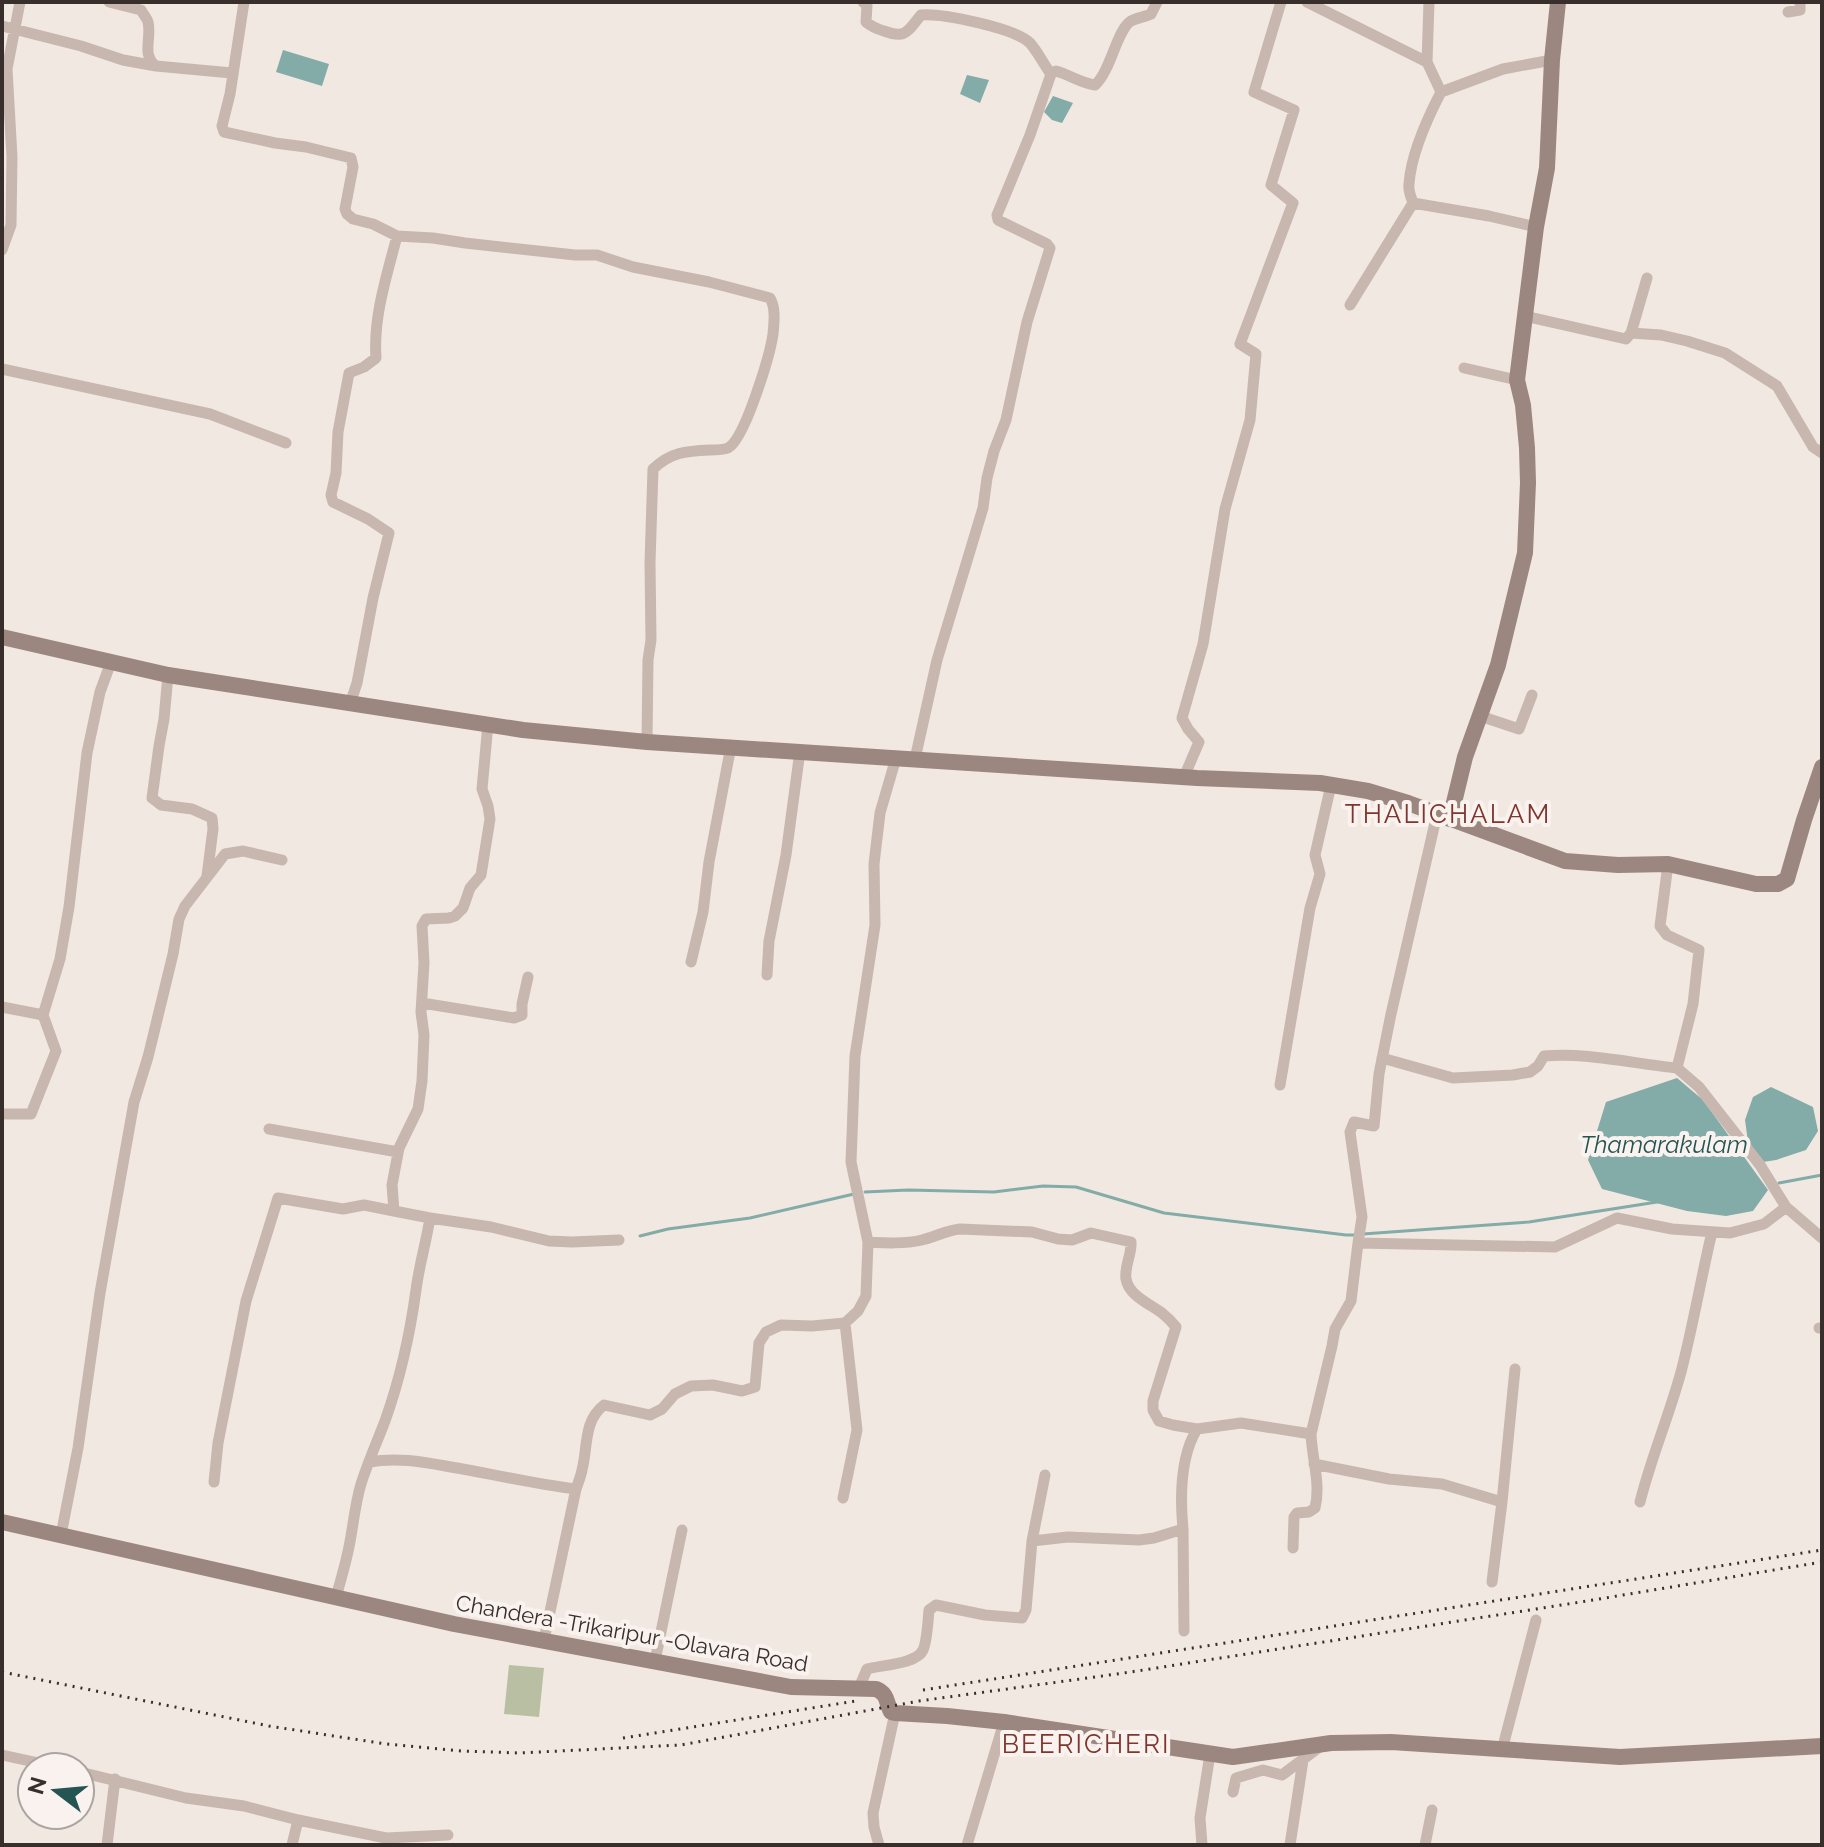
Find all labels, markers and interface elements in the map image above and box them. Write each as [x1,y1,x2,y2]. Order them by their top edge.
district label: THALICHALAM [1345,799,1551,829]
water label: Thamarakulam [1580,1130,1748,1159]
street label: Chandera -Trikaripur -Olavara Road [454,1589,810,1677]
district label: BEERICHERI [1002,1729,1170,1759]
north arrow [16,1751,96,1831]
text: N [22,1774,52,1797]

